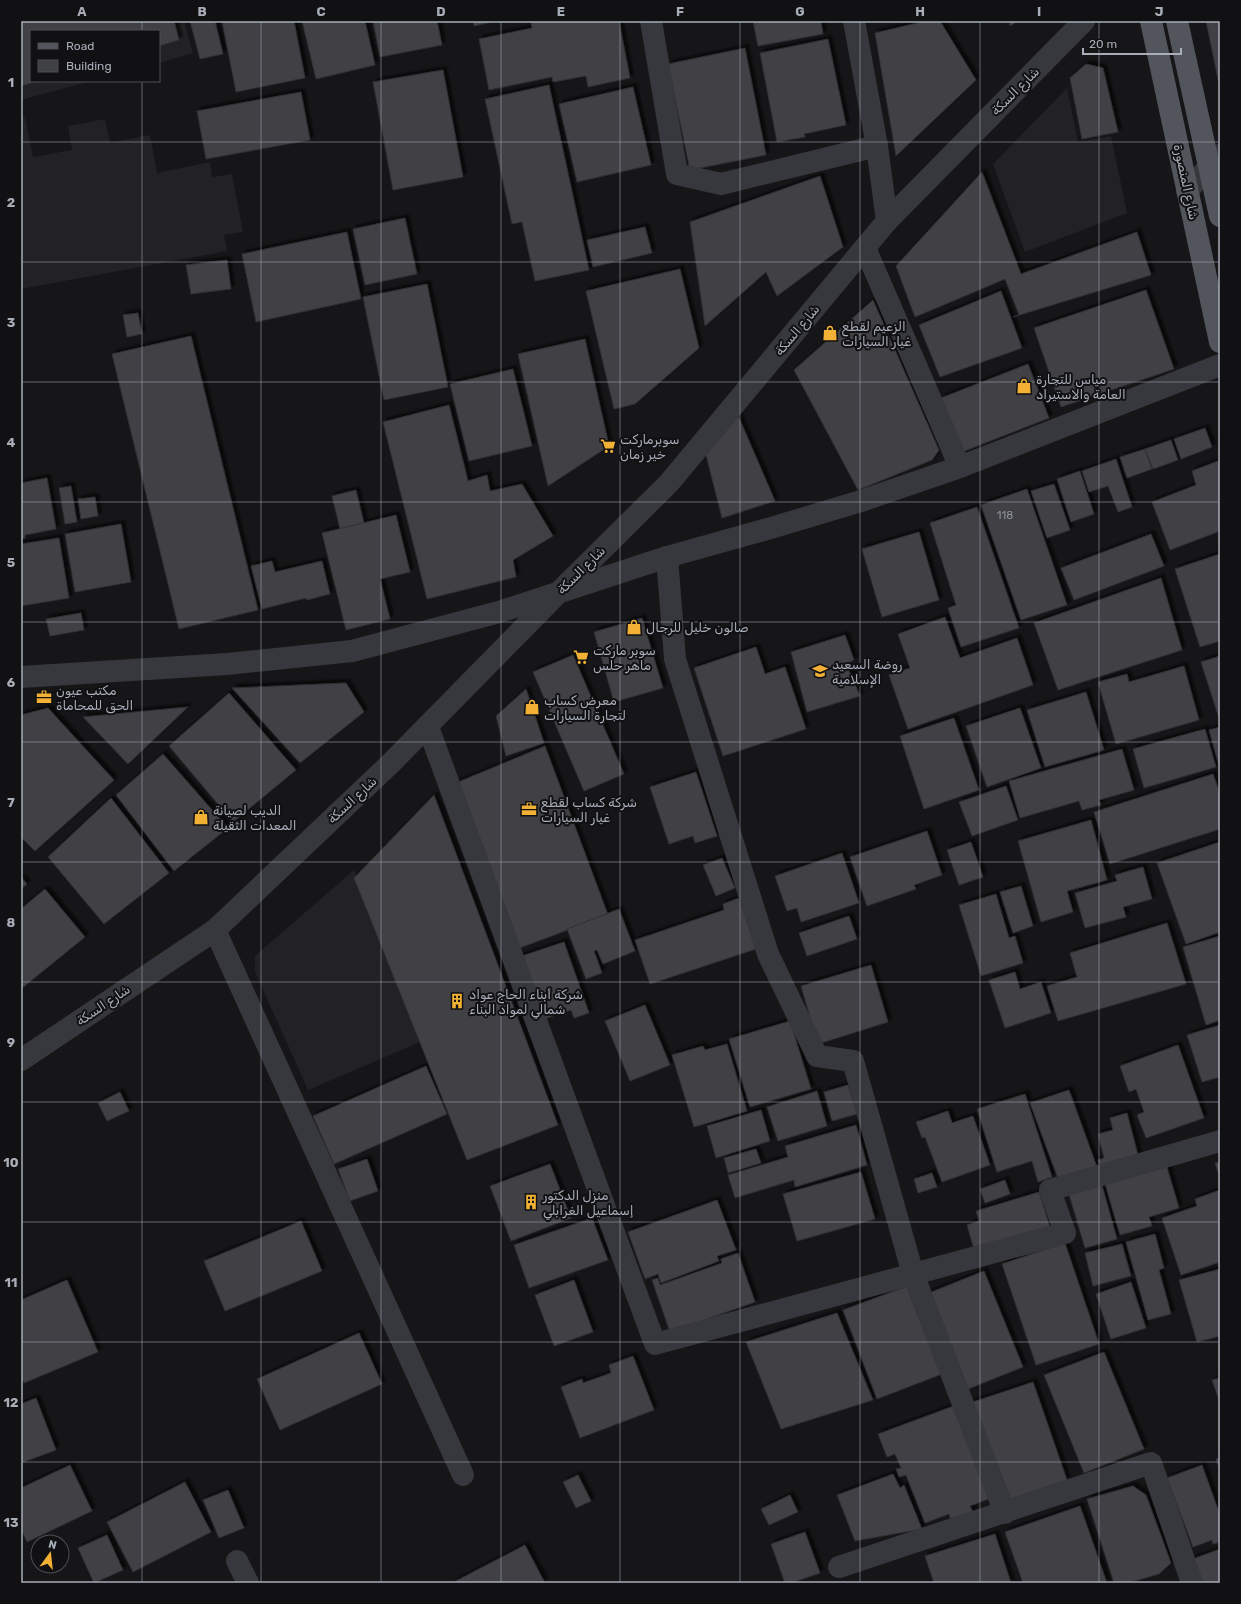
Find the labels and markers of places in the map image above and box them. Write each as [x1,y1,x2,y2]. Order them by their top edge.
place label: الزعيم لقطع غيار السيارات [842,319,911,350]
shop icon: الزعيم لقطع غيار السيارات [821,324,839,342]
place label: مياس للتجارة العامة والاستيراد [1036,372,1126,403]
shop icon: مياس للتجارة العامة والاستيراد [1015,377,1033,395]
place label: سوبرماركت خير زمان [620,432,680,463]
supermarket icon: سوبرماركت خير زمان [599,437,617,455]
shop icon: صالون خليل للرجال [625,618,643,636]
place label: صالون خليل للرجال [646,620,749,636]
place label: سوبر ماركت ماهر حلس [593,643,656,674]
supermarket icon: سوبر ماركت ماهر حلس [572,648,590,666]
place label: روضة السعيد الإسلامية [832,657,902,688]
school or university icon: روضة السعيد الإسلامية [811,662,829,680]
place label: مكتب عيون الحق للمحاماة [56,683,133,714]
office icon: مكتب عيون الحق للمحاماة [35,688,53,706]
place label: معرض كساب لتجارة السيارات [544,693,626,724]
shop icon: معرض كساب لتجارة السيارات [523,698,541,716]
place label: شركة كساب لقطع غيار السيارات [541,795,637,826]
office icon: شركة كساب لقطع غيار السيارات [520,800,538,818]
place label: الديب لصيانة المعدات الثقيلة [213,803,296,833]
shop icon: الديب لصيانة المعدات الثقيلة [192,808,210,826]
place label: شركة أبناء الحاج عواد شمالي لمواد البناء [469,987,583,1019]
building icon: شركة أبناء الحاج عواد شمالي لمواد البناء [448,992,466,1010]
place label: منزل الدكتور إسماعيل الغرابلي [542,1188,634,1220]
building icon: منزل الدكتور إسماعيل الغرابلي [522,1193,540,1211]

